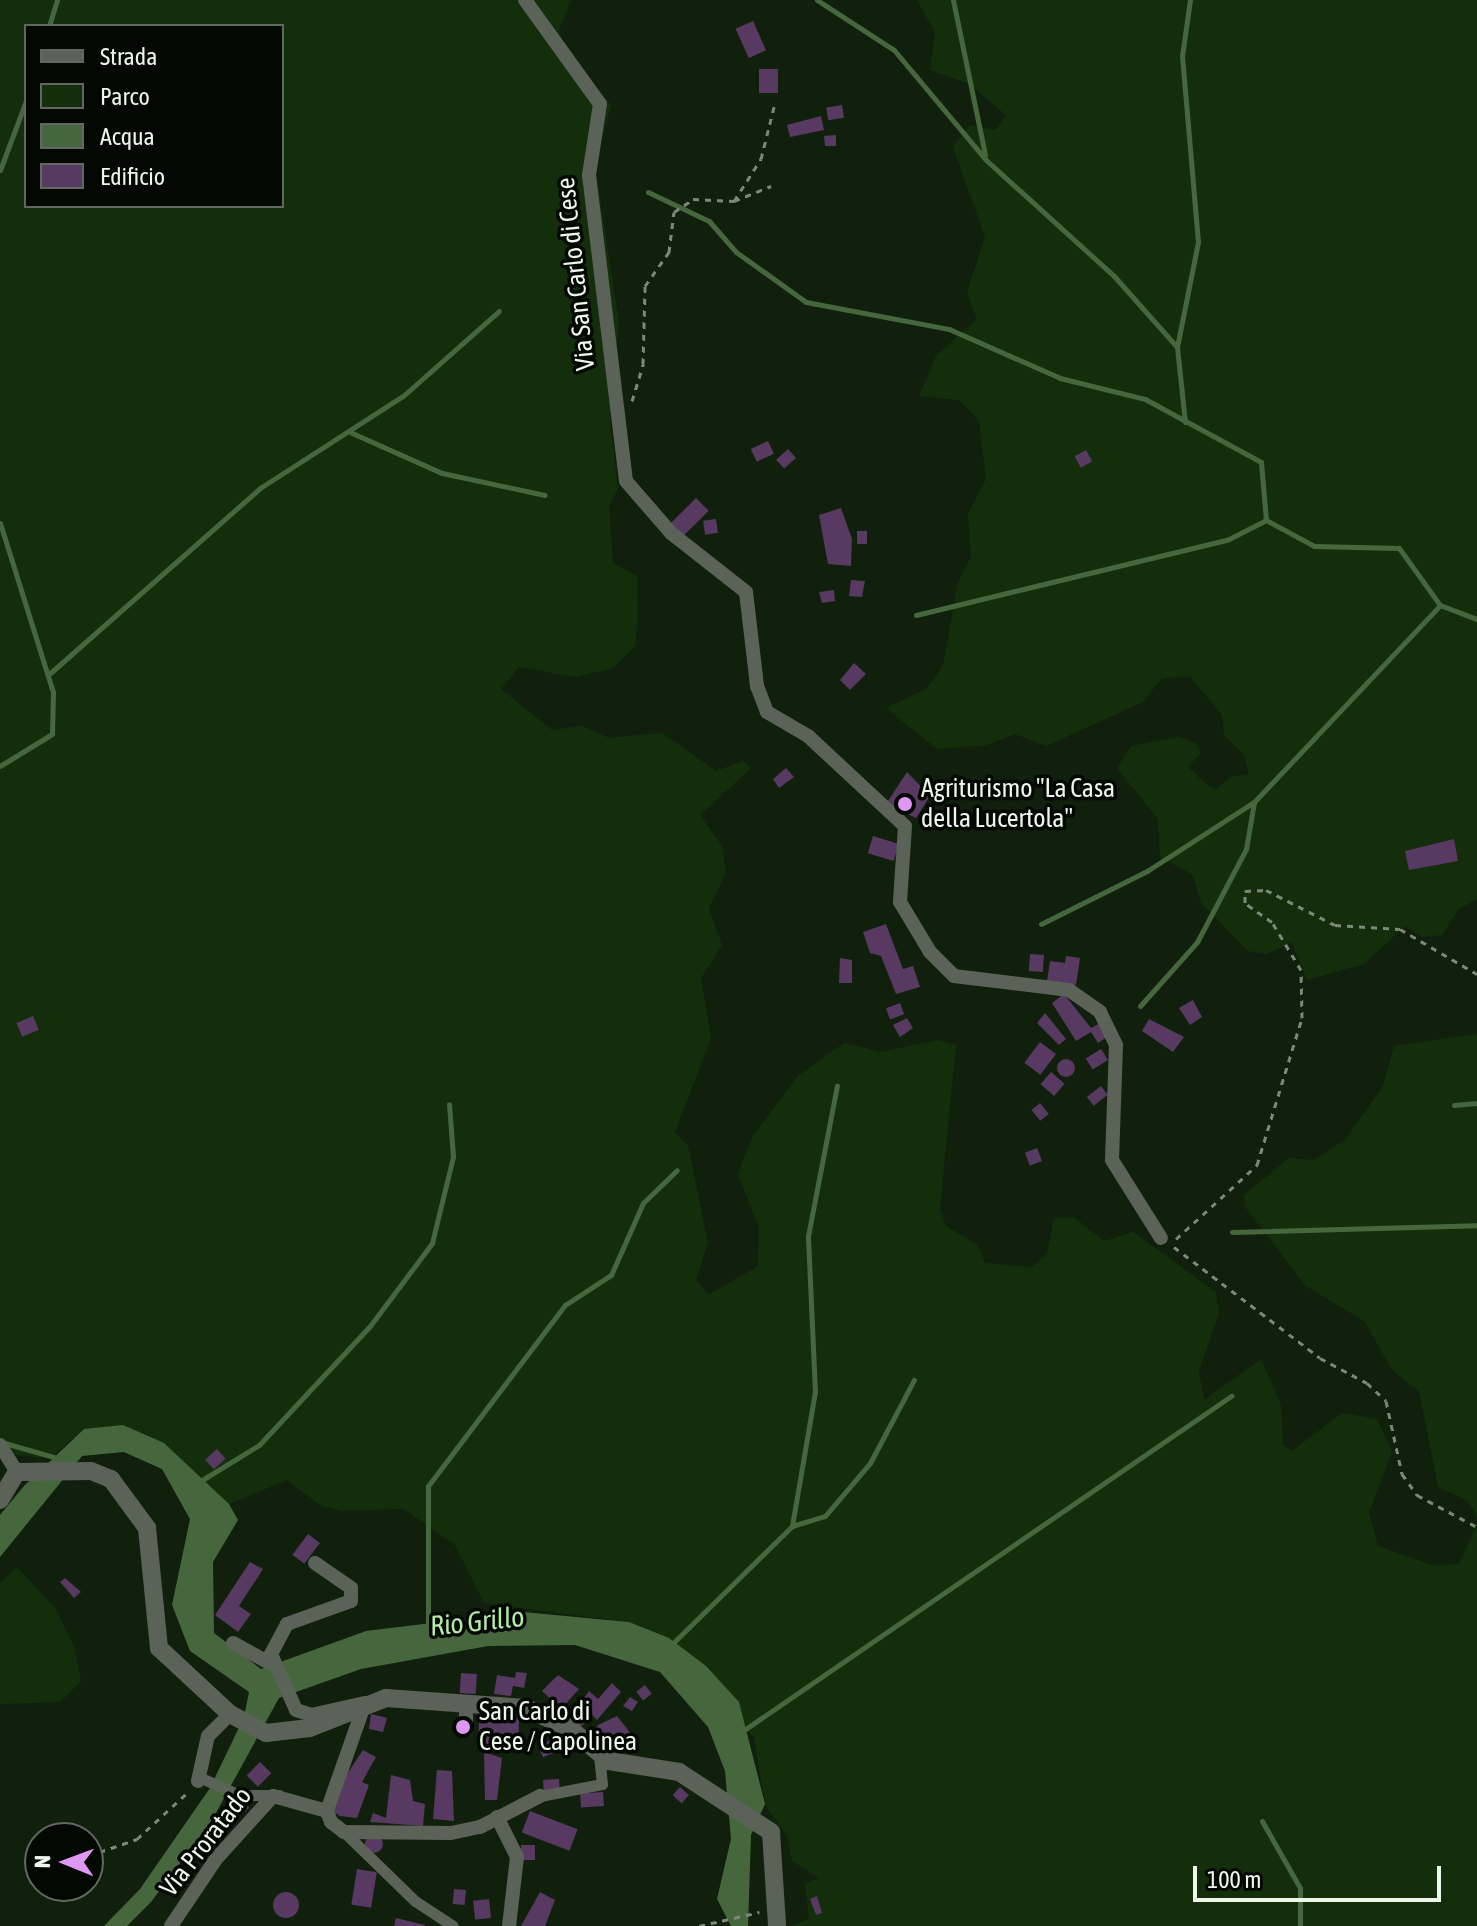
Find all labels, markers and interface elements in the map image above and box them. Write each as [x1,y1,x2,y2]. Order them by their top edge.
legend [24,24,284,208]
text: Strada [100,43,157,70]
text: Parco [100,83,150,110]
text: Acqua [100,123,155,150]
text: Edificio [100,163,165,190]
street label: Via San Carlo di Cese [550,176,602,372]
place label: Agriturismo "La Casa della Lucertola" [921,773,1115,834]
marker: Agriturismo "La Casa della Lucertola" [896,795,914,813]
water label: Rio Grillo [428,1599,526,1643]
place label: San Carlo di Cese / Capolinea [479,1696,637,1758]
marker: San Carlo di Cese / Capolinea [454,1718,472,1736]
street label: Via Proratado [154,1781,258,1903]
north arrow [24,1822,104,1902]
scale bar [1197,1850,1445,1900]
text: N [29,1855,55,1868]
text: 100 m [1207,1866,1261,1893]

